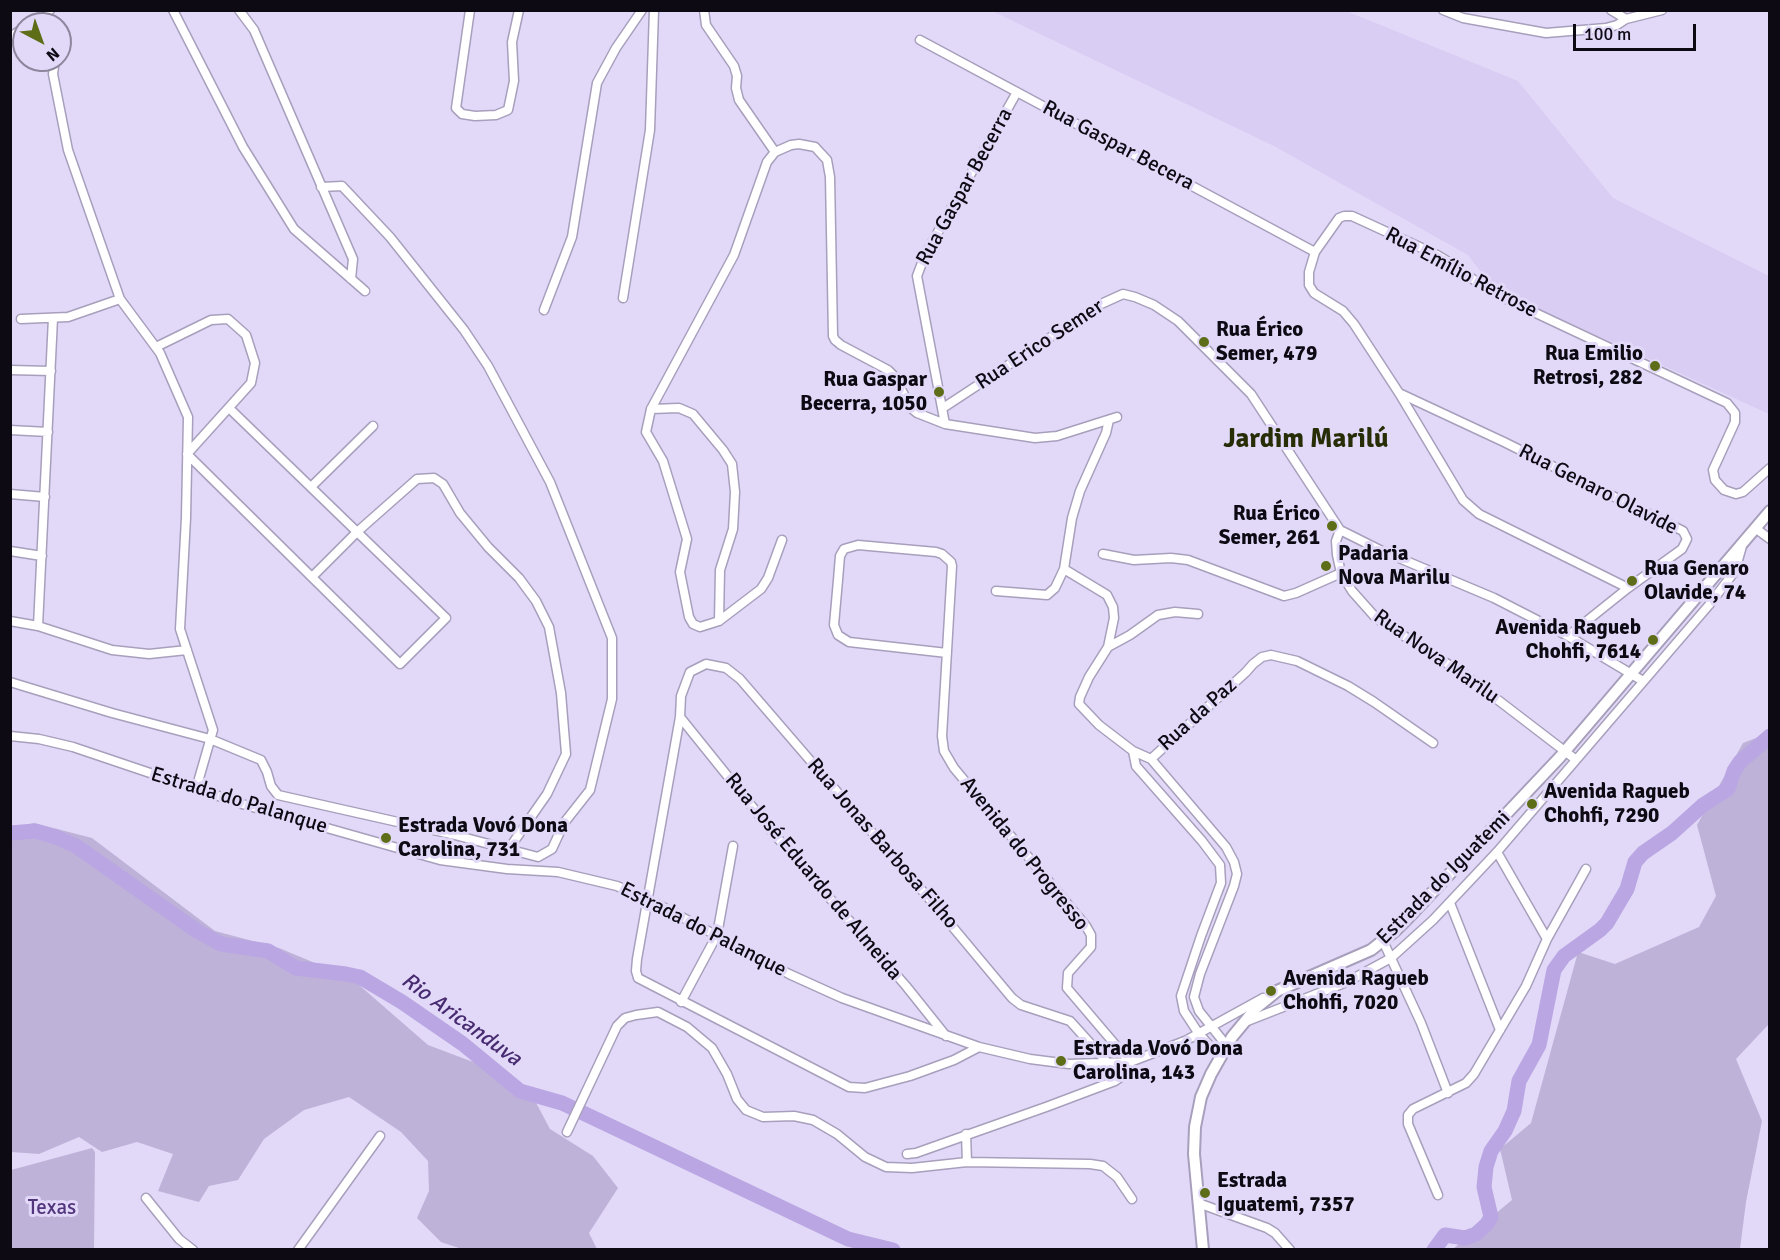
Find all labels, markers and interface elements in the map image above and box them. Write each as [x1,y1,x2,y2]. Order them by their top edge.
north arrow [12,12,72,72]
scale bar [1576,12,1699,50]
text: 100 m [1584,23,1631,45]
text: N [42,43,63,65]
street label: Rua Gaspar Becera [1038,95,1198,197]
street label: Rua Gaspar Becerra [911,104,1019,270]
street label: Rua Emílio Retrose [1381,222,1541,324]
street label: Rua Erico Semer [971,294,1109,396]
place label: Rua Érico Semer, 479 [1216,317,1317,367]
marker: Rua Érico Semer, 479 [1197,335,1211,349]
place label: Rua Emilio Retrosi, 282 [1533,341,1643,391]
marker: Rua Emilio Retrosi, 282 [1648,359,1662,373]
place label: Rua Gaspar Becerra, 1050 [800,367,927,417]
marker: Rua Gaspar Becerra, 1050 [932,385,946,399]
district label: Jardim Marilú [1223,424,1389,456]
street label: Rua Genaro Olavide [1514,439,1682,541]
place label: Rua Érico Semer, 261 [1219,501,1320,551]
marker: Rua Érico Semer, 261 [1325,519,1339,533]
place label: Padaria Nova Marilu [1338,541,1450,591]
place label: Rua Genaro Olavide, 74 [1644,556,1749,606]
marker: Padaria Nova Marilu [1319,559,1333,573]
marker: Rua Genaro Olavide, 74 [1625,574,1639,588]
street label: Rua Nova Marilu [1368,604,1504,710]
place label: Avenida Ragueb Chohfi, 7614 [1495,615,1641,665]
marker: Avenida Ragueb Chohfi, 7614 [1646,633,1660,647]
street label: Rua da Paz [1154,673,1242,757]
street label: Rua Jonas Barbosa Filho [801,754,963,934]
street label: Estrada do Palanque [148,762,330,840]
street label: Rua José Eduardo de Almeida [719,768,907,986]
street label: Avenida do Progresso [954,772,1094,936]
place label: Avenida Ragueb Chohfi, 7290 [1544,779,1690,829]
marker: Avenida Ragueb Chohfi, 7290 [1525,797,1539,811]
street label: Estrada do Iguatemi [1372,806,1516,950]
place label: Estrada Vovó Dona Carolina, 731 [398,813,568,863]
marker: Estrada Vovó Dona Carolina, 731 [379,831,393,845]
street label: Estrada do Palanque [616,877,790,983]
place label: Avenida Ragueb Chohfi, 7020 [1283,966,1429,1016]
water label: Rio Aricanduva [396,968,526,1072]
marker: Avenida Ragueb Chohfi, 7020 [1264,984,1278,998]
place label: Estrada Vovó Dona Carolina, 143 [1073,1036,1243,1086]
marker: Estrada Vovó Dona Carolina, 143 [1054,1054,1068,1068]
place label: Estrada Iguatemi, 7357 [1217,1168,1355,1218]
marker: Estrada Iguatemi, 7357 [1198,1186,1212,1200]
park label: Texas [28,1195,76,1221]

